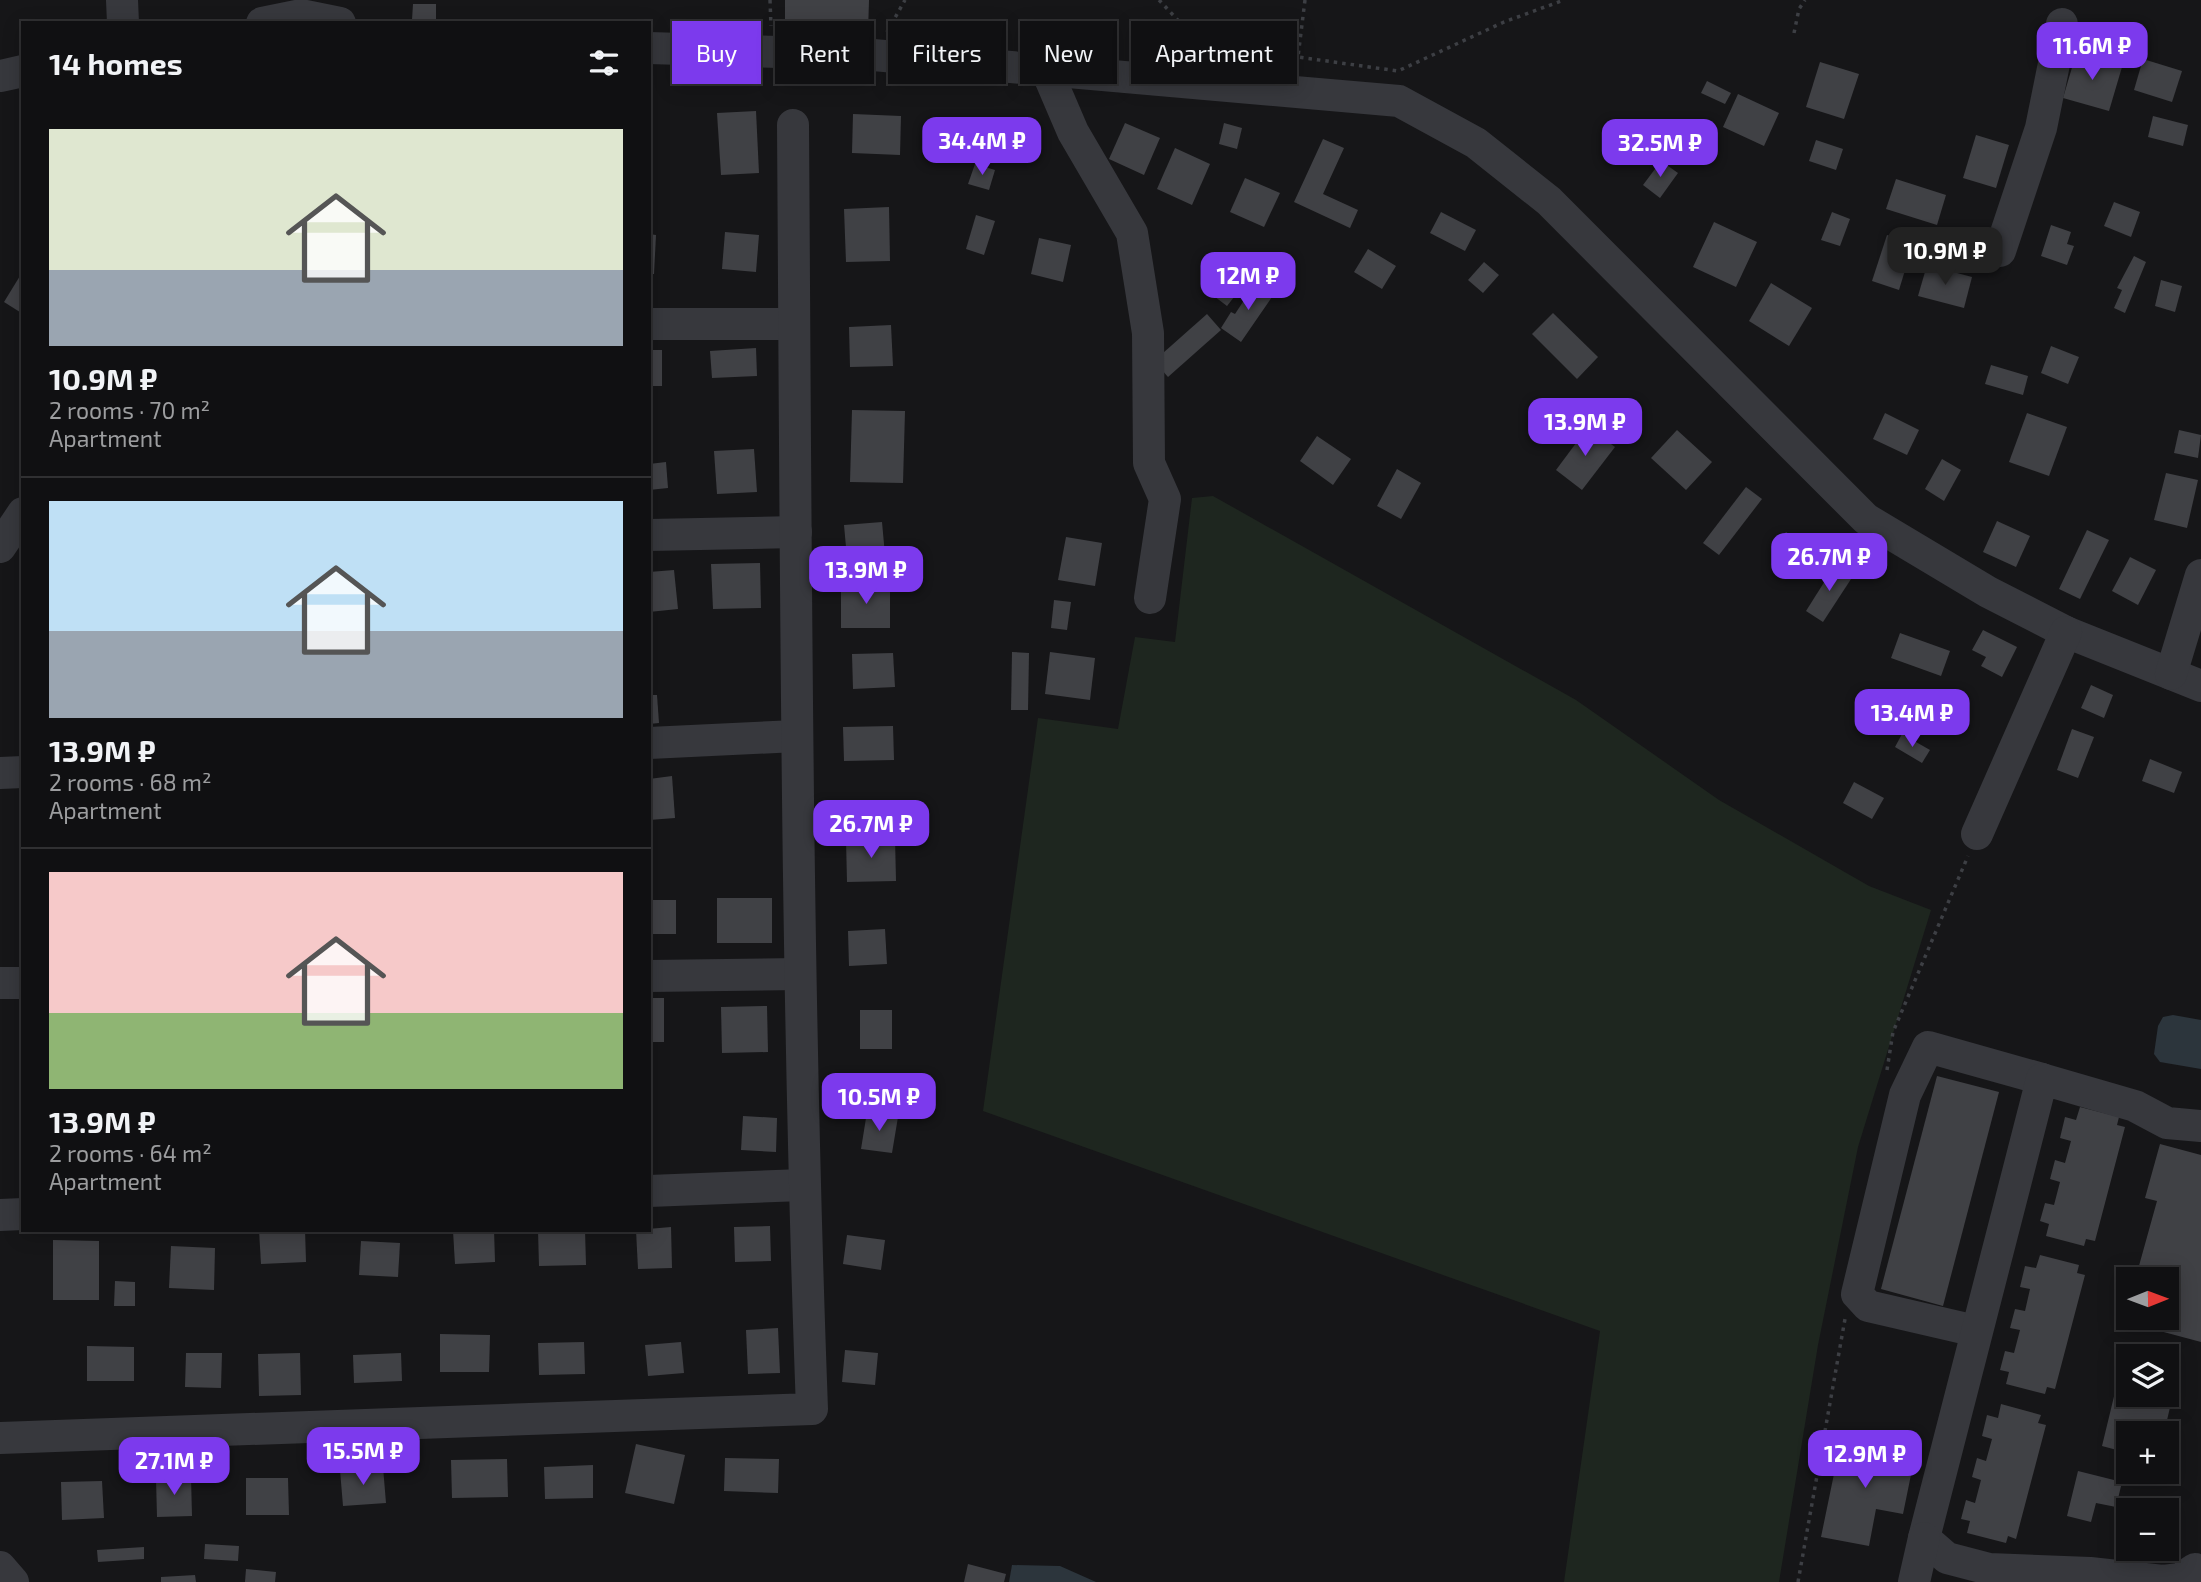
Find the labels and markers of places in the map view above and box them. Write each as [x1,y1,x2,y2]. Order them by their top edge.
pin: 11.6M ₽ [2027,22,2157,82]
pin: 34.4M ₽ [917,118,1047,177]
pin: 32.5M ₽ [1595,120,1725,179]
pin: 10.9M ₽ [1880,228,2010,287]
pin: 12M ₽ [1199,252,1297,312]
pin: 13.9M ₽ [1520,398,1650,458]
pin: 26.7M ₽ [1764,534,1894,593]
pin: 13.9M ₽ [801,546,931,606]
pin: 13.4M ₽ [1847,690,1977,749]
pin: 26.7M ₽ [806,800,936,860]
pin: 10.5M ₽ [814,1074,944,1133]
pin: 15.5M ₽ [298,1428,428,1487]
pin: 12.9M ₽ [1800,1430,1930,1490]
pin: 27.1M ₽ [109,1438,239,1497]

